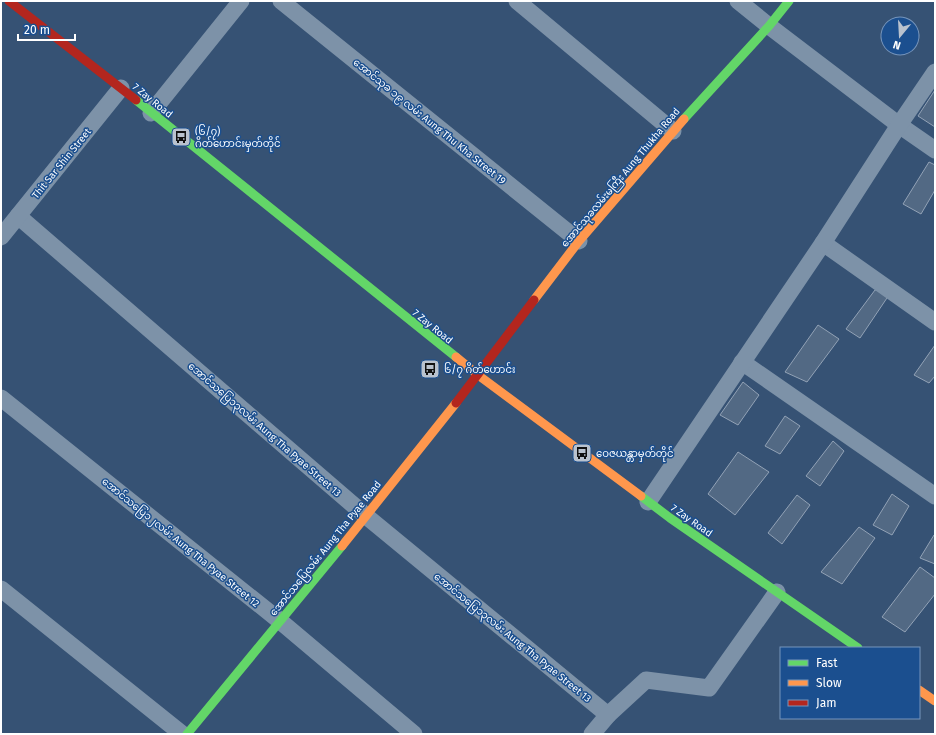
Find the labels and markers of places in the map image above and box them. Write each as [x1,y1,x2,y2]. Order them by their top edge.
place label: (၆/၇) ဂိတ်ဟောင်းမှတ်တိုင် [195,124,281,152]
bus stop icon: (၆/၇) ဂိတ်ဟောင်းမှတ်တိုင် [170,126,192,148]
bus stop icon: ၆/၇ ဂိတ်ဟောင်း [419,358,441,380]
place label: ၆/၇ ဂိတ်ဟောင်း [444,362,515,378]
bus stop icon: ဝေဇယန္တာမှတ်တိုင် [571,442,593,464]
place label: ဝေဇယန္တာမှတ်တိုင် [596,446,674,462]

